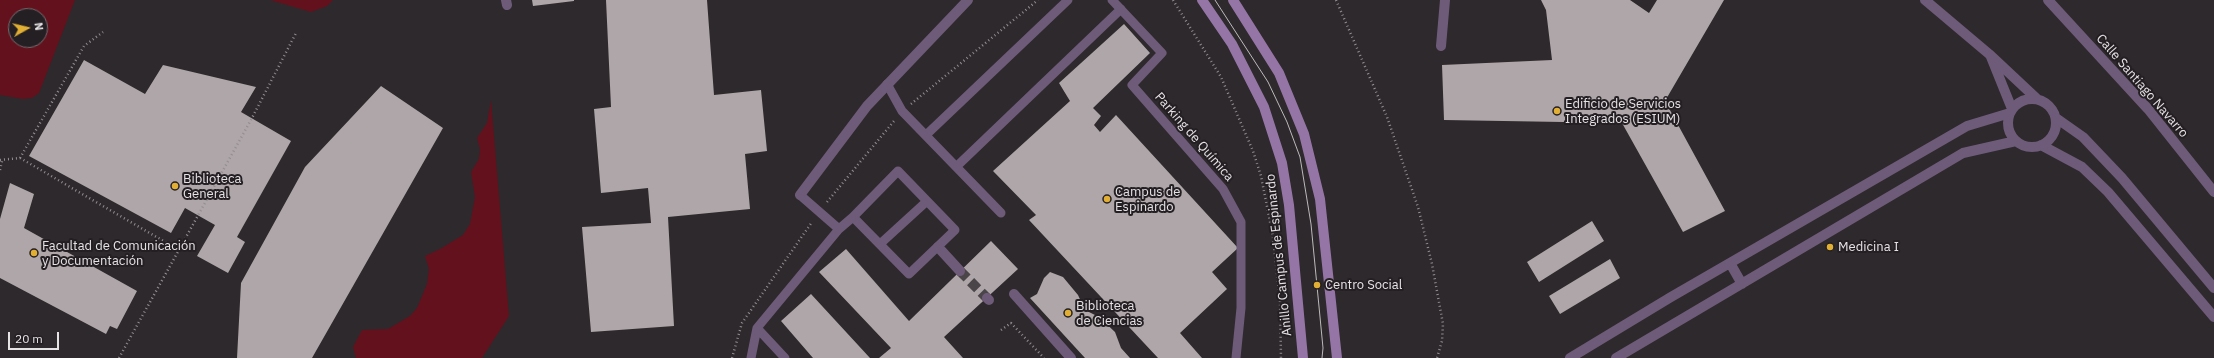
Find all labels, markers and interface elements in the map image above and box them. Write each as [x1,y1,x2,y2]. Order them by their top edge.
north arrow [8,8,48,48]
text: N [31,22,46,31]
street label: Calle Santiago Navarro [2093,31,2191,141]
street label: Parking de Química [1151,89,1237,185]
place label: Edificio de Servicios Integrados (ESIUM) [1565,96,1681,127]
marker: Edificio de Servicios Integrados (ESIUM) [1552,106,1562,116]
place label: Biblioteca General [183,171,241,202]
street label: Anillo Campus de Espinardo [1263,173,1295,337]
marker: Biblioteca General [170,181,180,191]
place label: Campus de Espinardo [1115,184,1180,215]
marker: Campus de Espinardo [1102,194,1112,204]
place label: Facultad de Comunicación y Documentación [42,238,196,269]
place label: Medicina I [1838,239,1899,255]
marker: Medicina I [1825,242,1835,252]
marker: Facultad de Comunicación y Documentación [29,248,39,258]
place label: Centro Social [1325,277,1402,293]
marker: Centro Social [1312,280,1322,290]
place label: Biblioteca de Ciencias [1076,298,1143,329]
marker: Biblioteca de Ciencias [1063,308,1073,318]
scale bar [10,324,61,350]
text: 20 m [15,331,43,346]

